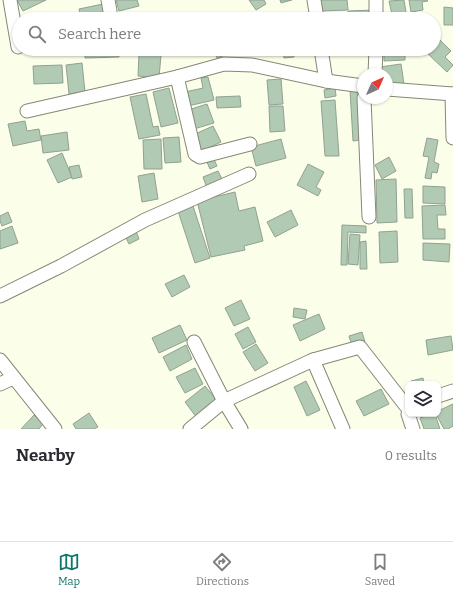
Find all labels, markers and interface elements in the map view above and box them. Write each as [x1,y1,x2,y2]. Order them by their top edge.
search box [12,12,441,56]
icon: search [26,23,48,45]
text: Search here [58,25,141,43]
north arrow [357,68,393,104]
map controls [405,381,441,417]
button: layers [405,381,441,417]
text: Nearby [16,445,75,466]
text: 0 results [385,448,437,463]
tab: Map [58,551,80,588]
tab: Directions [196,551,249,588]
tab: Saved [365,551,395,588]

